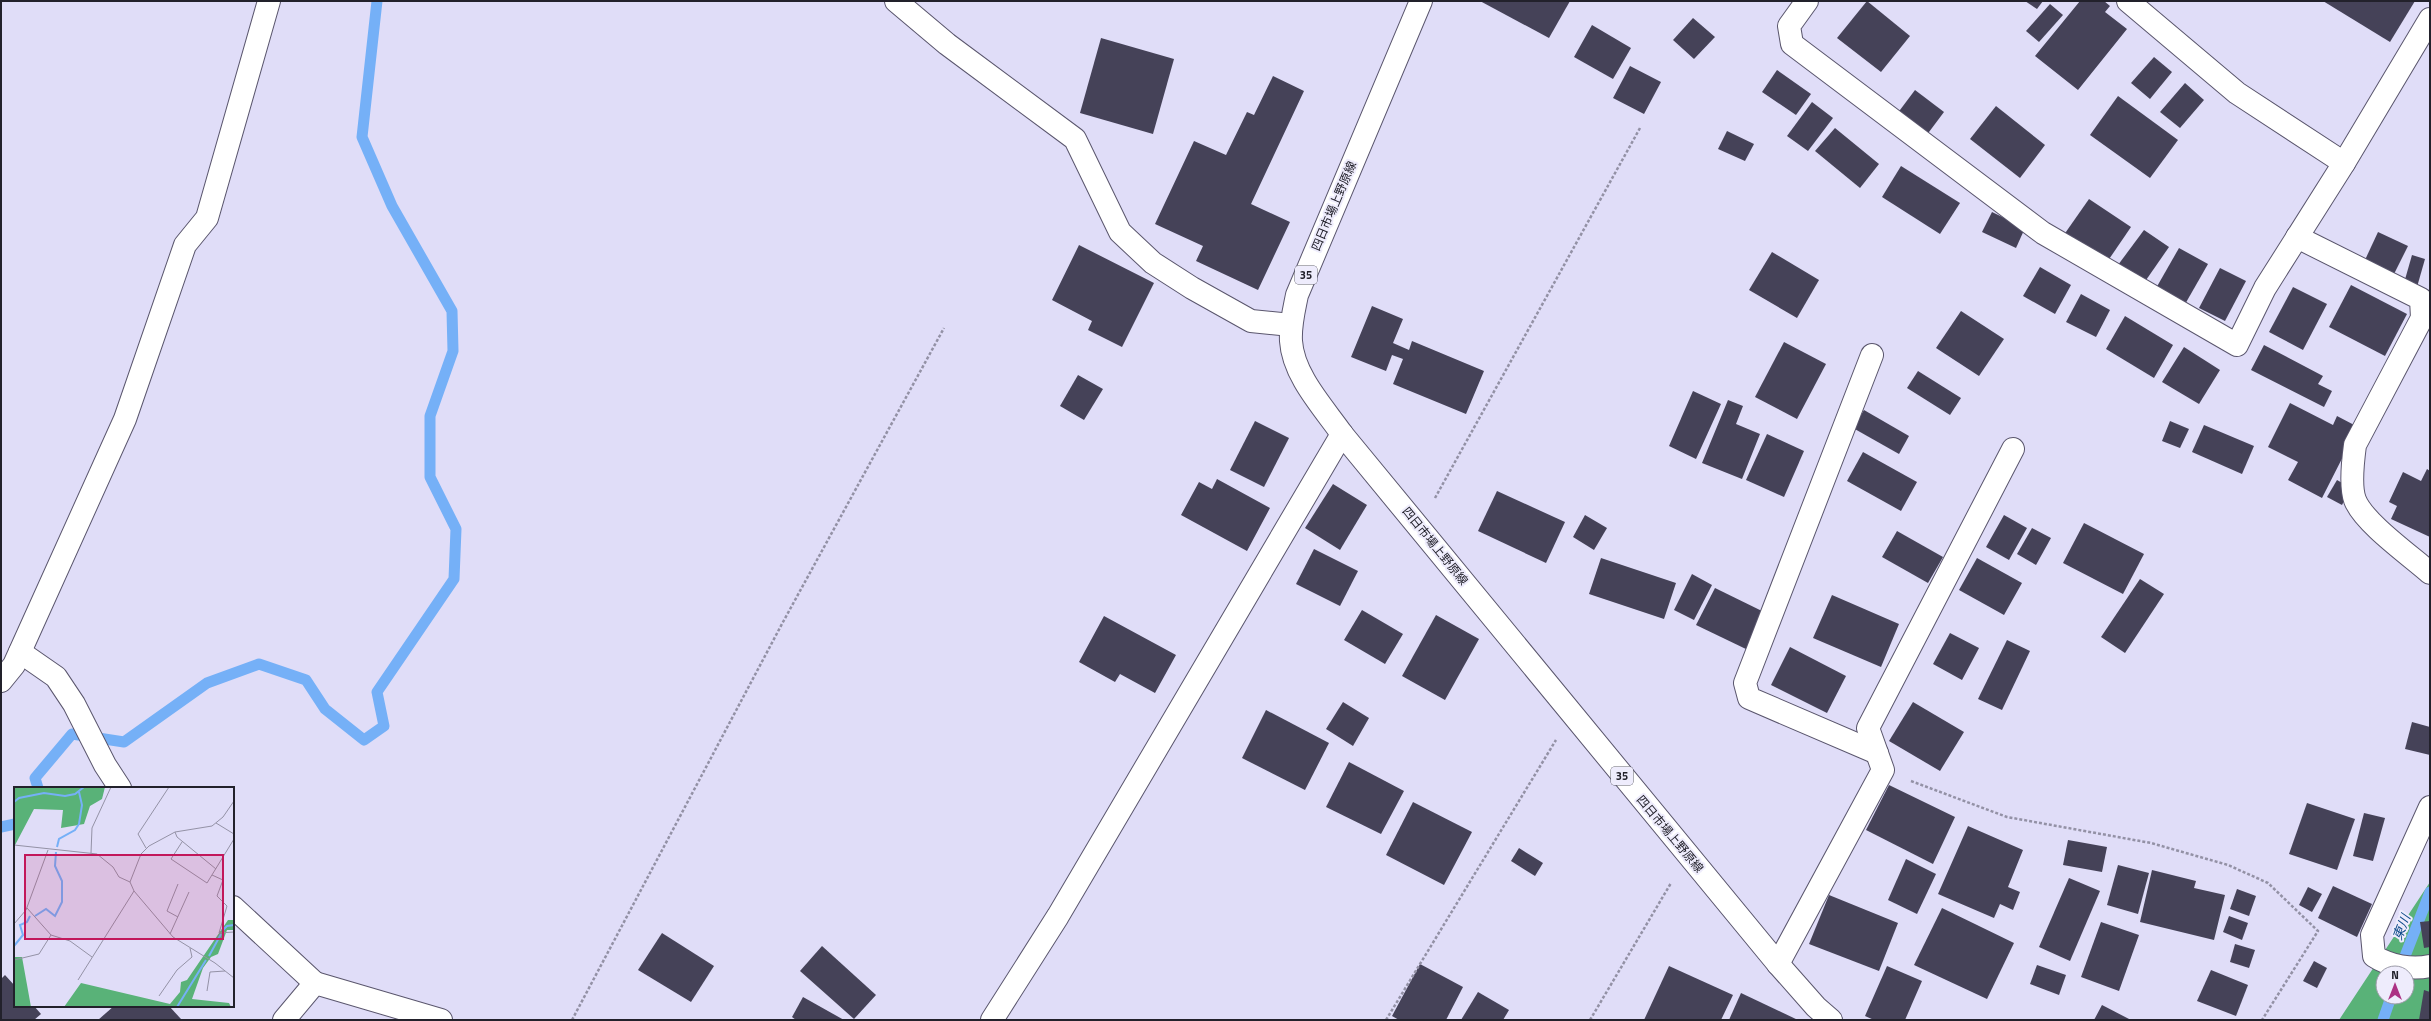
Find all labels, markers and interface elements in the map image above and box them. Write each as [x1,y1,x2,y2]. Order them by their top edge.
street label: 四日市場上野原線 [1306,158,1361,254]
road number: 35 [1295,266,1317,284]
street label: 四日市場上野原線 [1398,502,1473,589]
road number: 35 [1611,767,1633,785]
inset map [14,787,234,1007]
street label: 四日市場上野原線 [1632,791,1709,877]
water label: 東川 [2387,909,2416,943]
north arrow [2375,965,2415,1005]
text: N [2391,967,2399,983]

